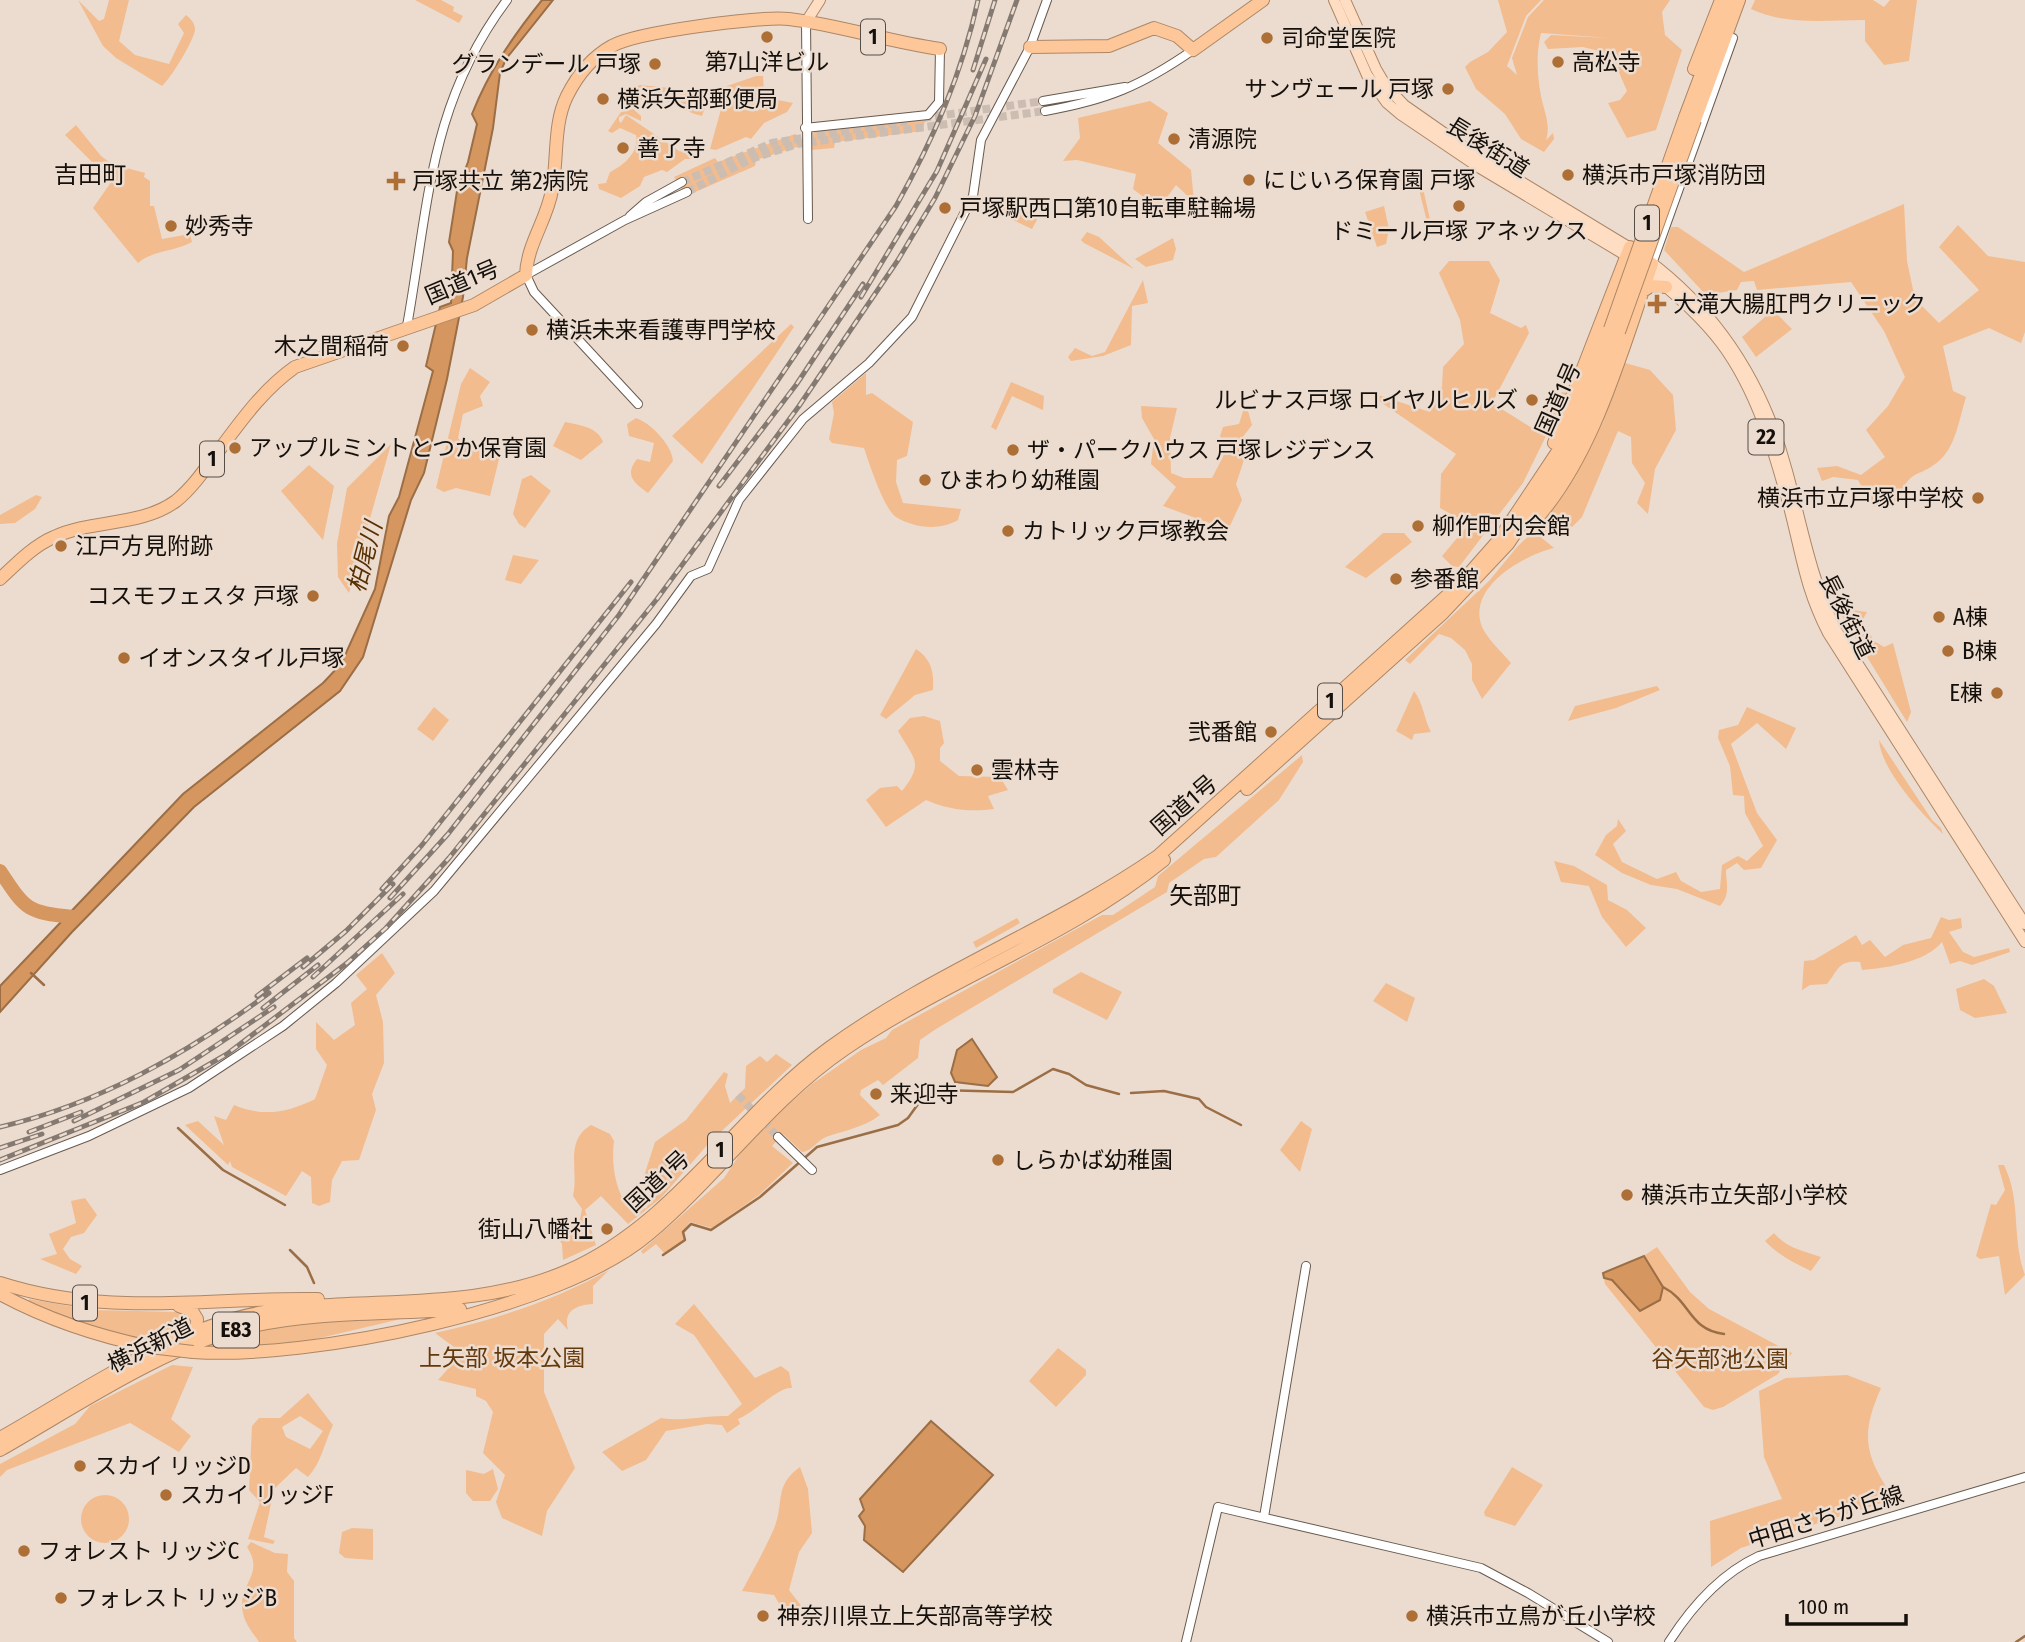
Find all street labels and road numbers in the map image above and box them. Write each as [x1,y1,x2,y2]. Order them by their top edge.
road number: 1 [861,20,885,54]
street label: 長後街道 [1442,111,1534,183]
road number: 1 [1635,206,1659,241]
street label: 国道1号 [421,254,503,310]
street label: 国道1号 [1529,358,1587,440]
road number: 22 [1748,420,1784,454]
road number: 1 [200,442,224,476]
street label: 長後街道 [1814,569,1880,663]
road number: 1 [1318,684,1342,718]
street label: 国道1号 [1145,769,1223,841]
road number: 1 [708,1132,732,1168]
street label: 国道1号 [619,1144,695,1218]
road number: 1 [73,1286,97,1320]
street label: 横浜新道 [103,1312,197,1378]
road number: E83 [213,1312,259,1348]
street label: 中田さちが丘線 [1745,1480,1907,1554]

